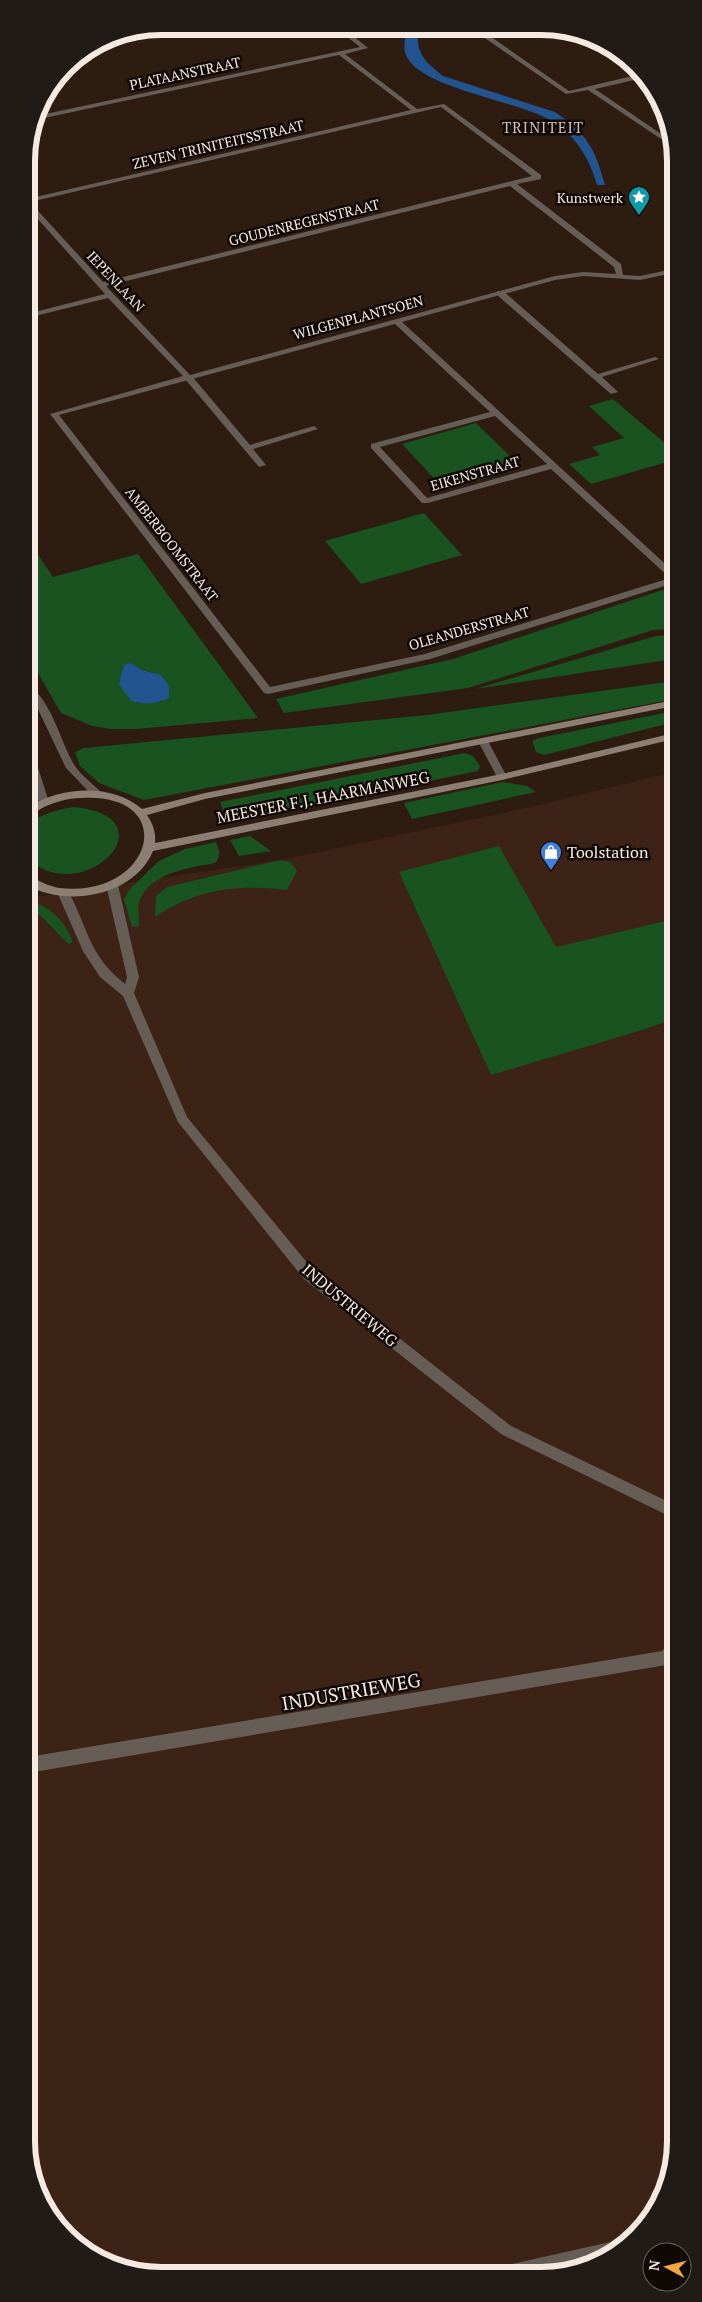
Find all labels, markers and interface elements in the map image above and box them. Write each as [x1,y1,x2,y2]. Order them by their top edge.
street label: PLATAANSTRAAT [128,52,243,94]
street label: ZEVEN TRINITEITSSTRAAT [130,115,306,173]
district label: TRINITEIT [502,117,584,137]
place icon: Kunstwerk [627,185,651,216]
place label: Kunstwerk [557,188,624,207]
street label: GOUDENREGENSTRAAT [227,194,382,250]
street label: IEPENLAAN [83,246,149,316]
street label: WILGENPLANTSOEN [291,290,425,344]
street label: EIKENSTRAAT [428,451,522,495]
street label: AMBERBOOMSTRAAT [121,483,223,606]
street label: OLEANDERSTRAAT [406,602,532,654]
street label: MEESTER F.J. HAARMANWEG [215,766,431,828]
shop icon: Toolstation [539,840,563,871]
place label: Toolstation [567,841,649,863]
street label: INDUSTRIEWEG [298,1259,402,1351]
street label: INDUSTRIEWEG [280,1666,422,1716]
north arrow [642,2242,692,2292]
text: N [644,2259,664,2272]

